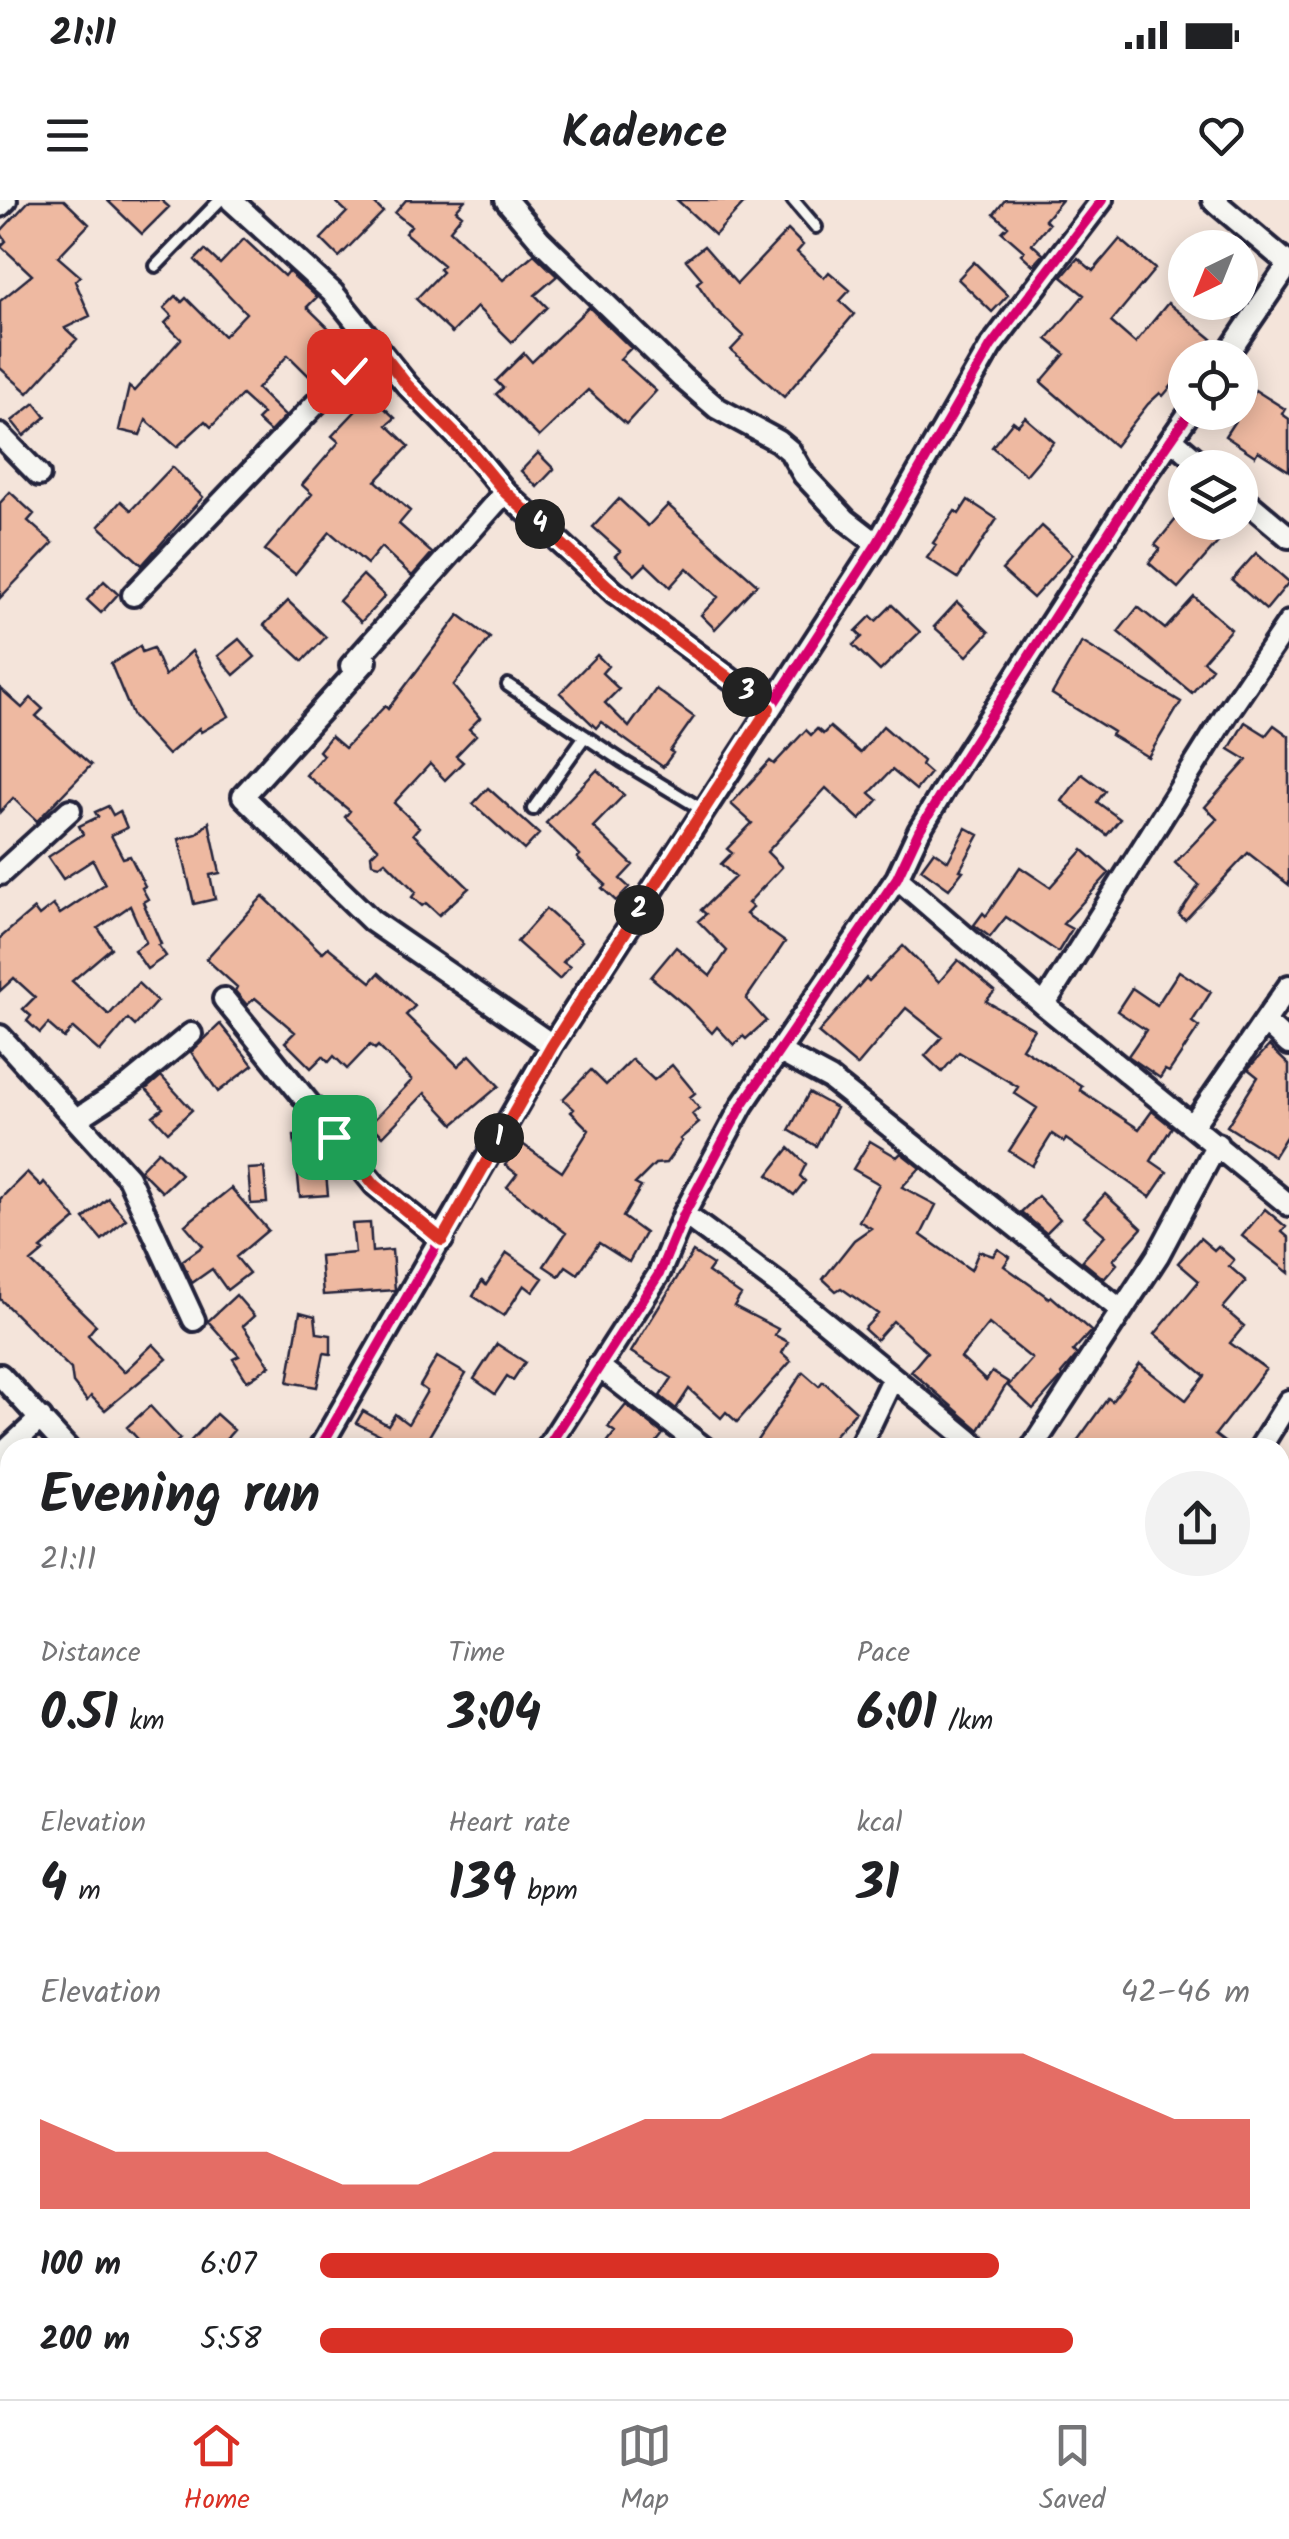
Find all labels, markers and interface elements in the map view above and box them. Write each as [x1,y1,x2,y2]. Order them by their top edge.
text: 21:11 [50,5,116,65]
text: Kadence [562,99,727,171]
icon: menu [40,108,95,163]
icon: heart [1194,108,1249,163]
north arrow [1168,230,1258,320]
map controls [1168,230,1258,540]
pin [307,329,392,414]
button: locate [1168,340,1258,430]
icon: check [322,344,377,399]
button: layers [1168,450,1258,540]
pin: 4 [515,499,565,549]
text: 4 [532,501,548,546]
pin: 3 [722,667,772,717]
text: 3 [739,669,755,714]
pin: 2 [614,885,664,935]
text: 2 [631,887,647,932]
pin [292,1095,377,1180]
icon: arrive [307,1110,362,1165]
pin: 1 [474,1113,524,1163]
text: 1 [495,1115,503,1160]
text: Evening run [40,1454,320,1541]
button: share [1145,1471,1250,1576]
text: 21:11 [40,1535,97,1586]
text: Distance [40,1631,141,1676]
text: Time [448,1631,505,1676]
text: Pace [857,1631,910,1676]
text: 0.51 [40,1676,118,1756]
text: 3:04 [448,1676,541,1756]
text: 6:01 [857,1676,937,1756]
text: km [118,1699,165,1744]
text: /km [937,1699,993,1744]
text: Elevation [40,1801,146,1846]
text: Heart rate [448,1801,570,1846]
text: kcal [857,1801,902,1846]
text: 4 [40,1846,67,1926]
text: 139 [448,1846,516,1926]
text: 31 [857,1846,899,1926]
text: m [67,1869,101,1914]
text: bpm [516,1869,578,1914]
text: Elevation [40,1968,161,2019]
text: 42–46 m [1121,1968,1250,2019]
text: 100 m [40,2240,121,2291]
text: 6:07 [200,2240,256,2291]
text: 200 m [40,2315,130,2366]
text: 5:58 [200,2315,262,2366]
tab: Home [184,2418,250,2523]
tab: Map [617,2418,672,2523]
tab: Saved [1039,2418,1105,2523]

